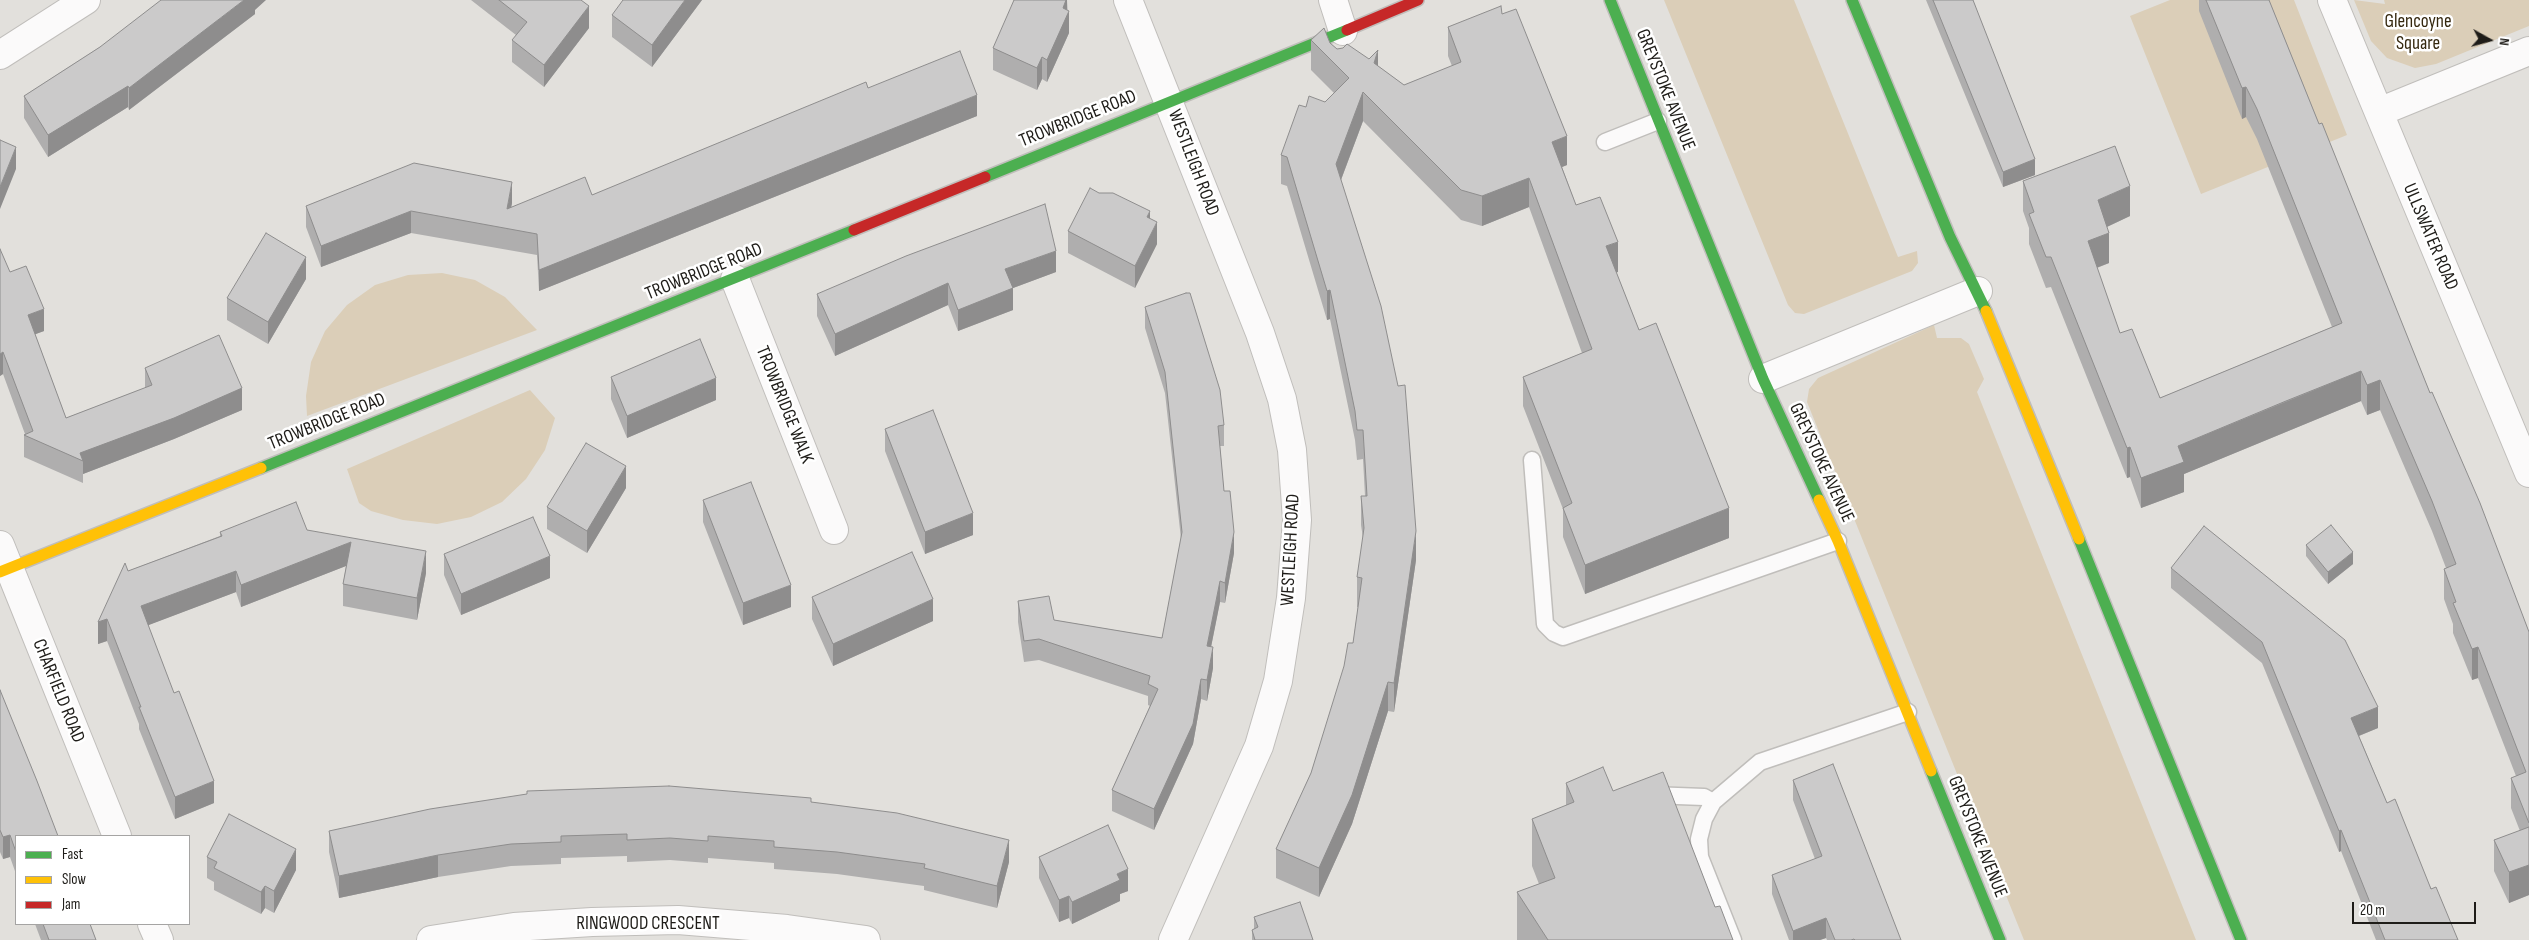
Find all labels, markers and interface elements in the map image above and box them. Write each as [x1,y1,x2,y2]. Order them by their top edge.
park label: Glencoyne Square [2384,11,2452,55]
north arrow [2464,15,2514,65]
street label: GREYSTOKE AVENUE [1630,26,1700,154]
text: N [2495,37,2513,47]
street label: TROWBRIDGE ROAD [1016,85,1140,153]
street label: WESTLEIGH ROAD [1162,107,1224,219]
street label: ULLSWATER ROAD [2397,180,2463,294]
street label: TROWBRIDGE ROAD [642,238,766,306]
street label: TROWBRIDGE WALK [750,343,818,467]
street label: TROWBRIDGE ROAD [265,388,389,456]
street label: GREYSTOKE AVENUE [1783,400,1859,526]
street label: WESTLEIGH ROAD [1277,493,1305,607]
street label: CHARFIELD ROAD [27,636,89,746]
street label: GREYSTOKE AVENUE [1942,773,2012,901]
legend [15,835,190,925]
text: Fast [62,845,83,864]
text: Slow [62,870,86,889]
scale bar [2354,892,2478,924]
text: Jam [62,895,80,914]
text: 20 m [2360,901,2385,920]
street label: RINGWOOD CRESCENT [576,913,720,935]

